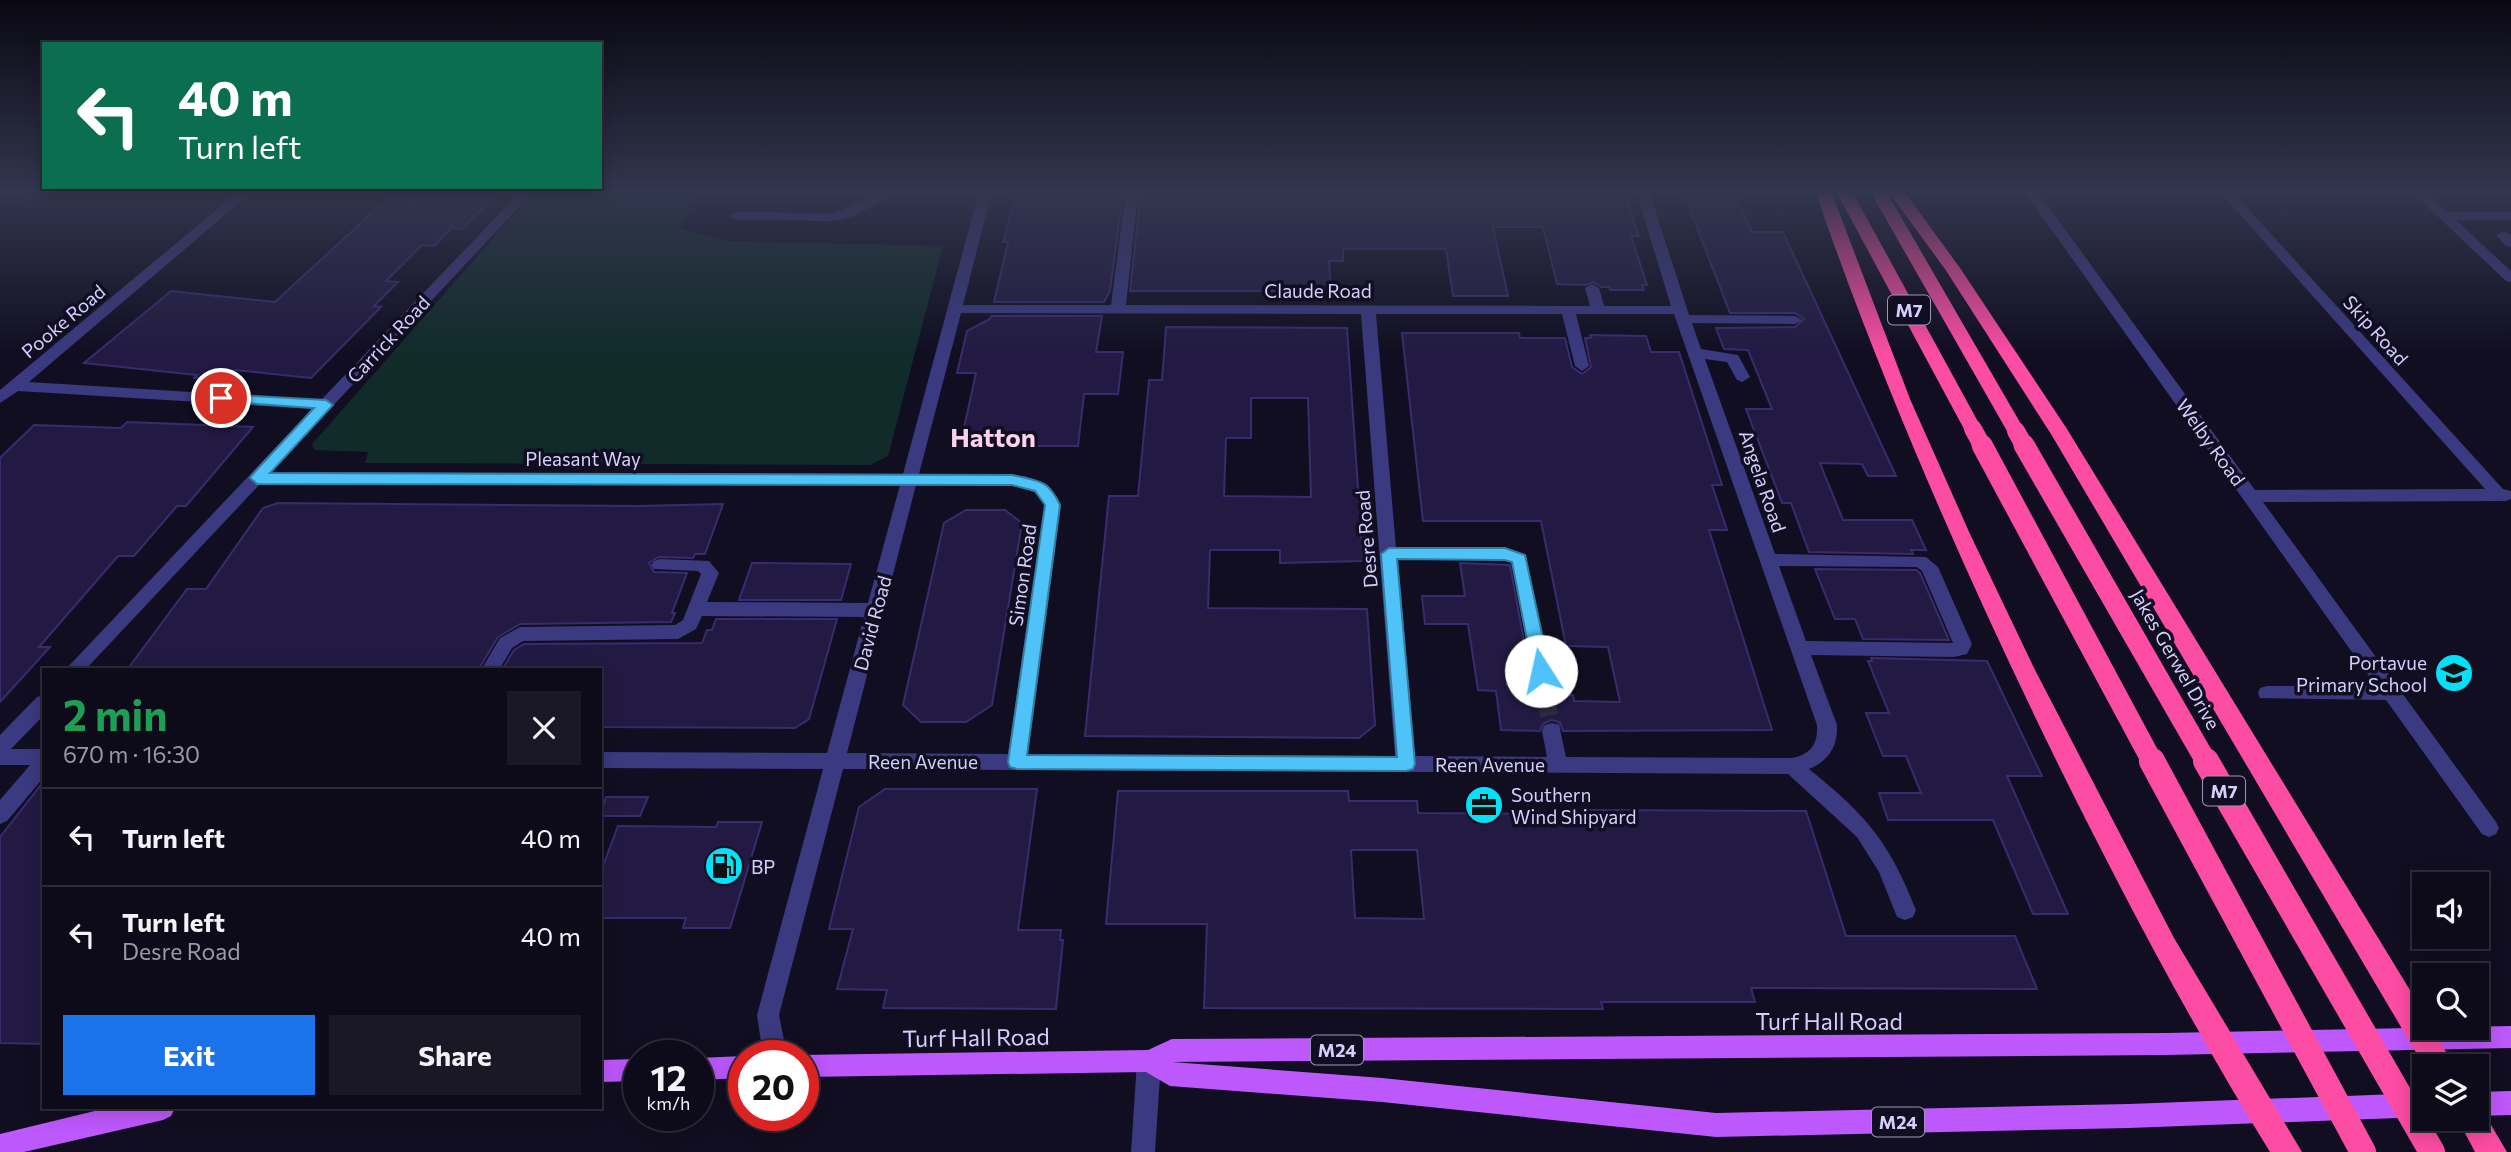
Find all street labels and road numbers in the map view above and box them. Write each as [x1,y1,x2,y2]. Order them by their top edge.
street label: Pooke Road [16,279,110,363]
street label: Claude Road [1264,279,1372,302]
street label: Carrick Road [342,291,434,387]
street label: Skip Road [2339,291,2413,369]
road number: M7 [1888,296,1930,324]
street label: Welby Road [2172,394,2250,490]
street label: Angela Road [1735,427,1791,535]
street label: Pleasant Way [525,447,641,470]
street label: Desre Road [1350,489,1382,589]
street label: Simon Road [1003,522,1041,628]
street label: David Road [848,573,896,673]
street label: Jakes Gerwel Drive [2126,585,2226,733]
street label: Reen Avenue [868,750,978,773]
street label: Reen Avenue [1435,753,1545,776]
road number: M7 [2203,776,2245,806]
street label: Turf Hall Road [1755,1007,1903,1035]
street label: Turf Hall Road [902,1022,1050,1052]
road number: M24 [1311,1036,1363,1064]
road number: M24 [1872,1107,1924,1136]

